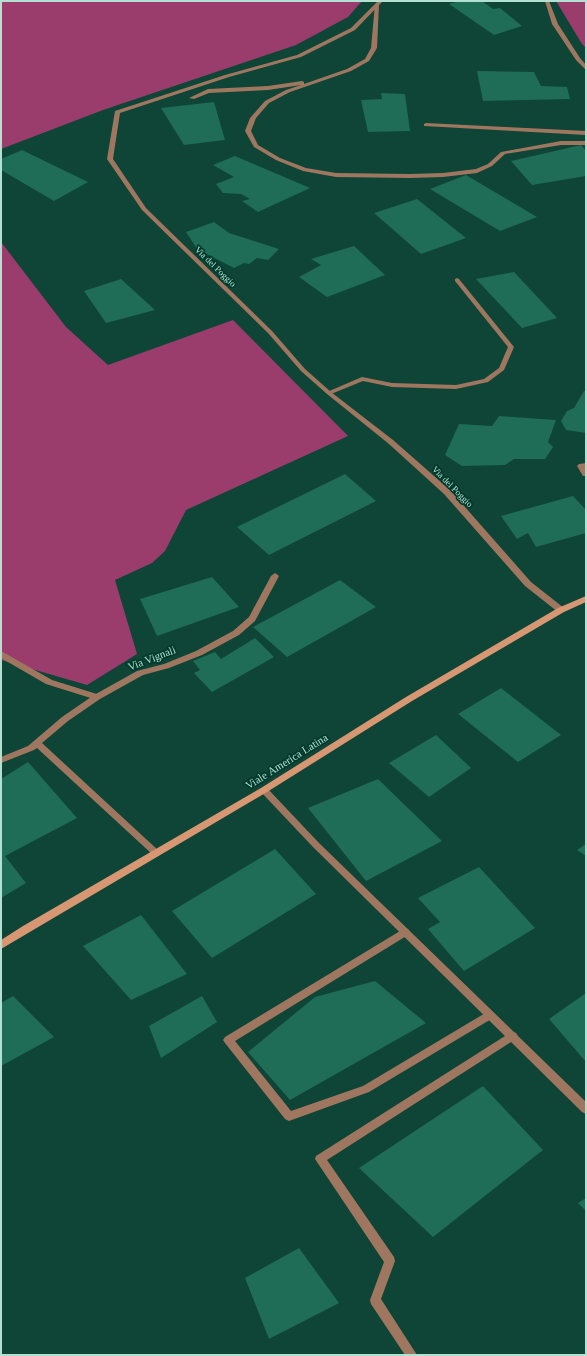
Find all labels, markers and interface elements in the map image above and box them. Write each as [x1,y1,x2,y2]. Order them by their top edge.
street label: Via del Poggio [192,245,238,289]
street label: Via del Poggio [429,464,475,510]
street label: Via Vignali [126,644,178,674]
street label: Viale America Latina [243,731,331,793]

